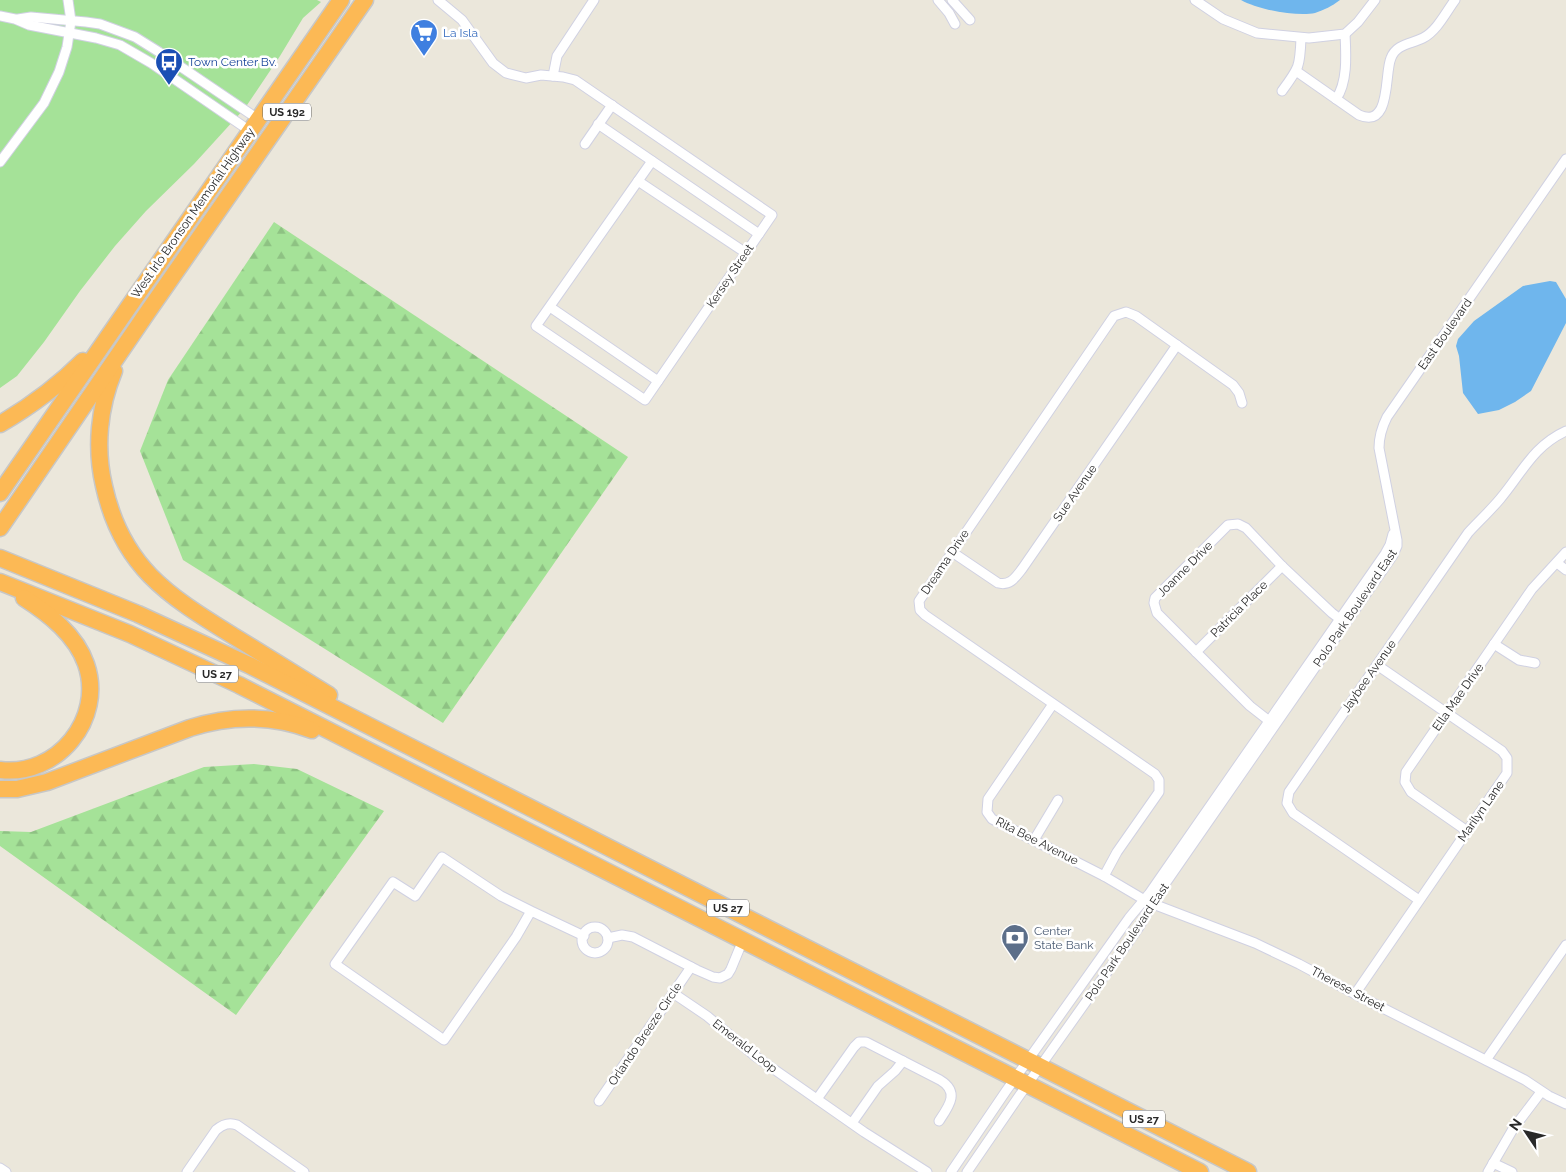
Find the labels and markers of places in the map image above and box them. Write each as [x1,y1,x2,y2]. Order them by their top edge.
supermarket icon: La Isla [409,18,439,57]
place label: La Isla [443,26,478,40]
bus stop icon: Town Center Bv. [154,47,184,86]
place label: Town Center Bv. [188,55,277,69]
bank icon: Center State Bank [1000,923,1030,962]
place label: Center State Bank [1034,924,1094,952]

